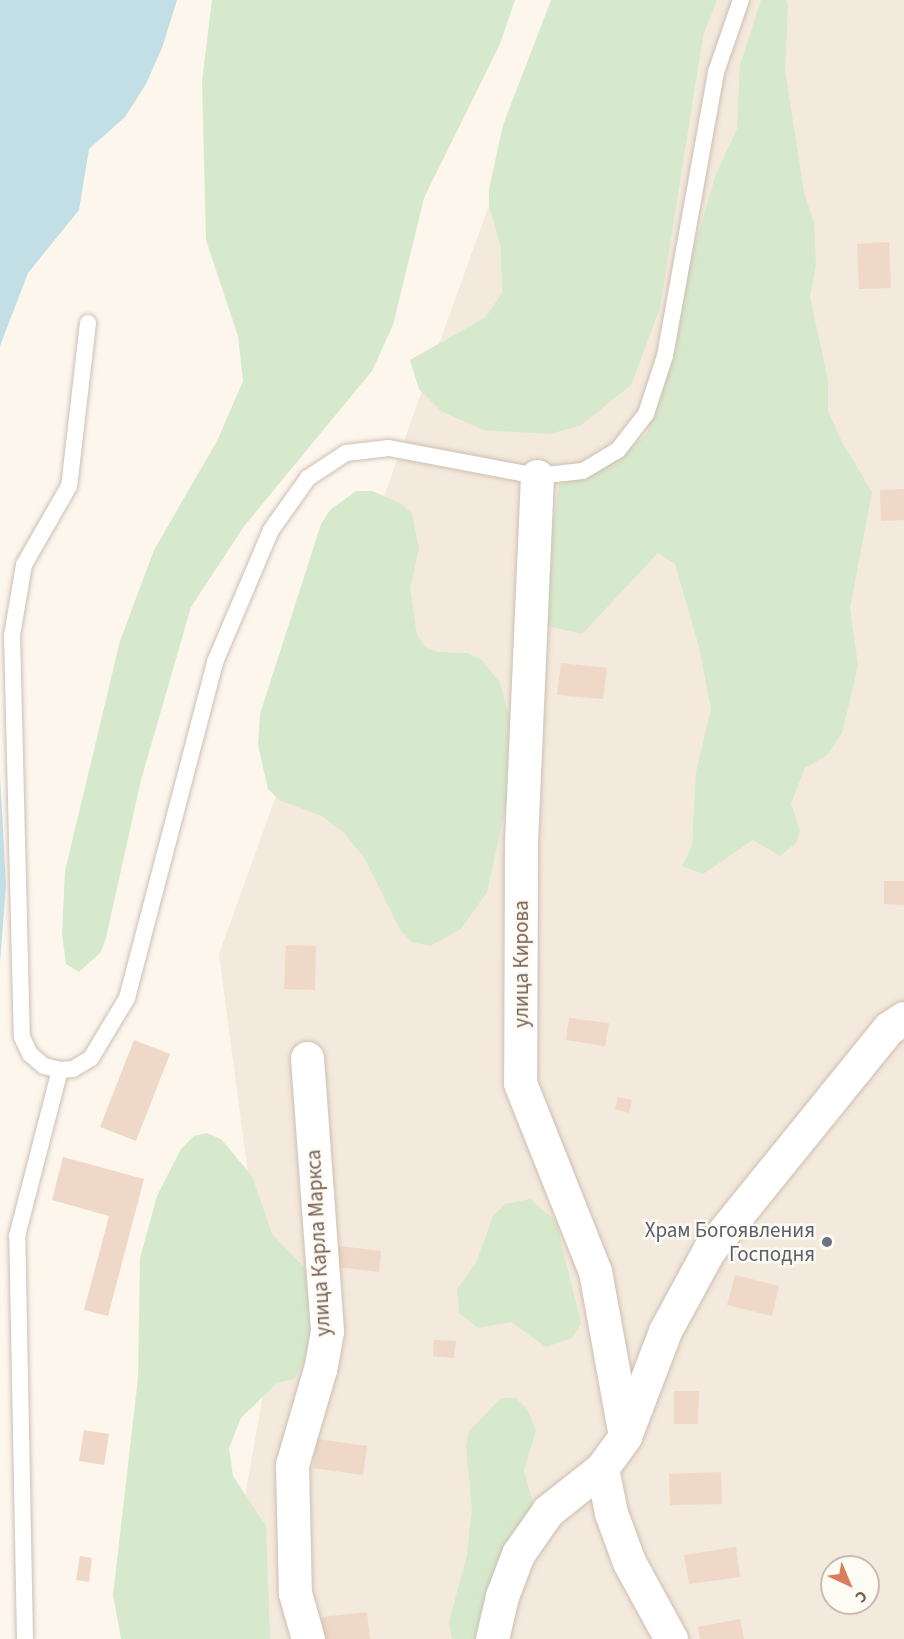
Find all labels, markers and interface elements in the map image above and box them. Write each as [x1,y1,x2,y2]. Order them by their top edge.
street label: улица Кирова [508,900,534,1028]
street label: улица Карла Маркса [301,1149,335,1337]
place label: Храм Богоявления Господня [645,1217,815,1267]
marker: Храм Богоявления Господня [820,1235,834,1249]
north arrow [820,1555,880,1615]
text: С [850,1585,872,1608]

